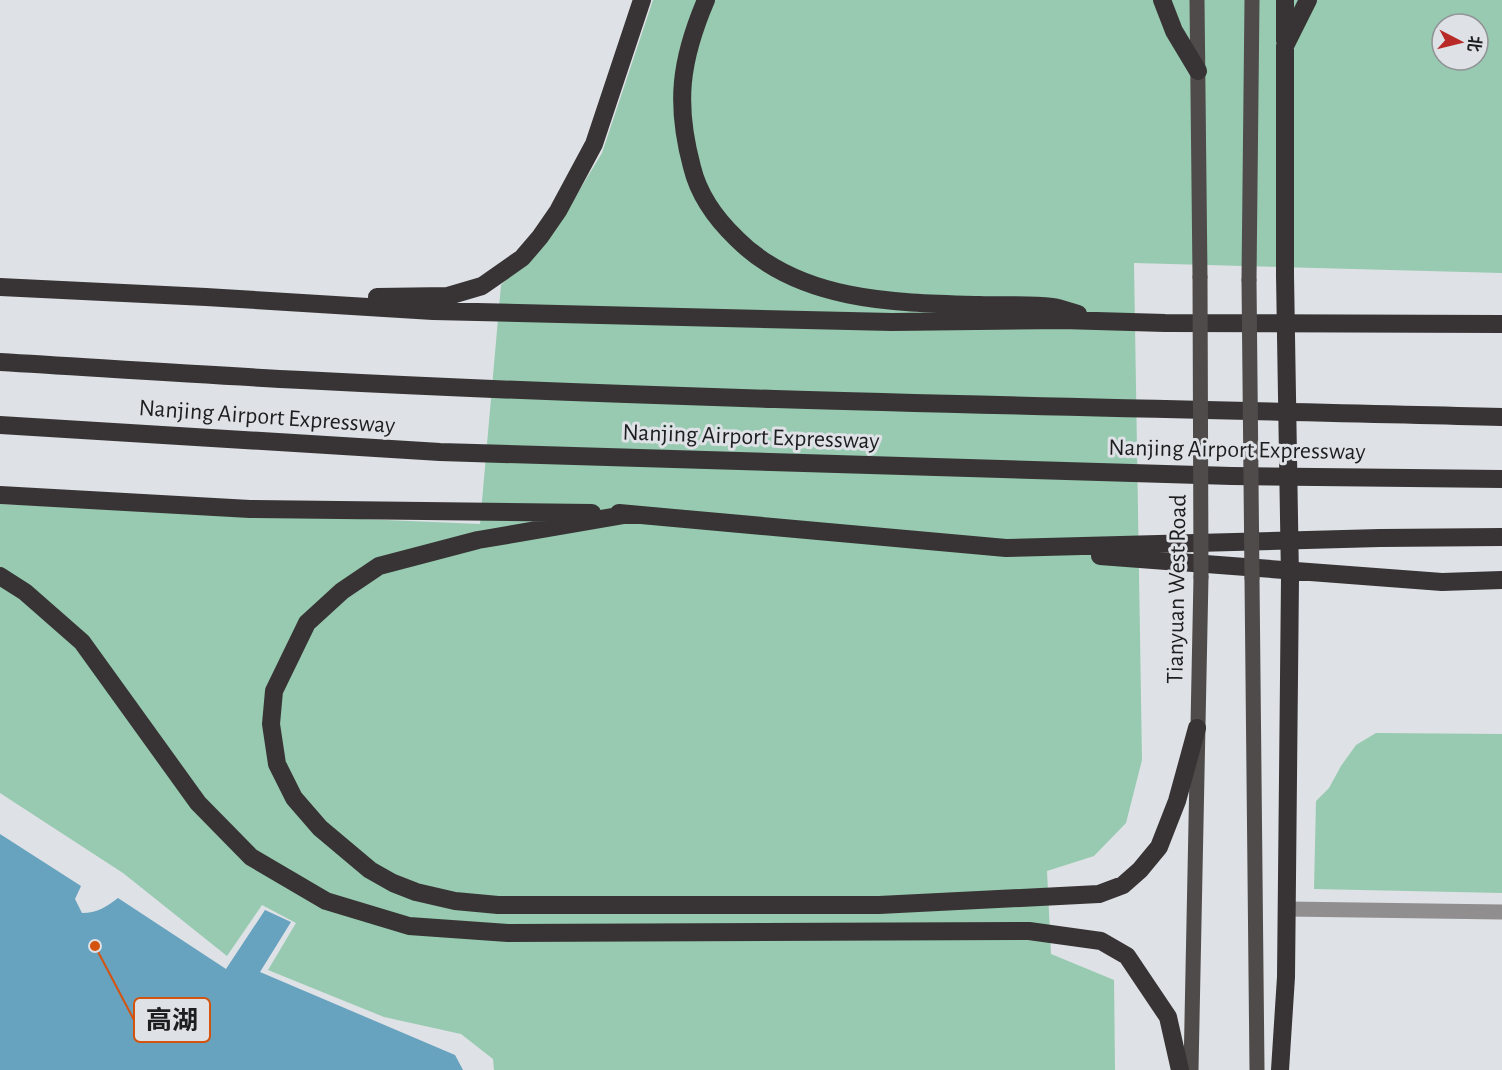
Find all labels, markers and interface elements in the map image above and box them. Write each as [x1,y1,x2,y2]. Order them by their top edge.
north arrow [1430,12,1490,72]
text: 北 [1465,35,1484,53]
street label: Nanjing Airport Expressway [138,396,396,438]
street label: Nanjing Airport Expressway [622,421,880,453]
street label: Nanjing Airport Expressway [1108,436,1366,464]
street label: Tianyuan West Road [1163,494,1191,684]
callout: 高湖 [134,998,210,1042]
text: 高湖 [146,1006,198,1034]

